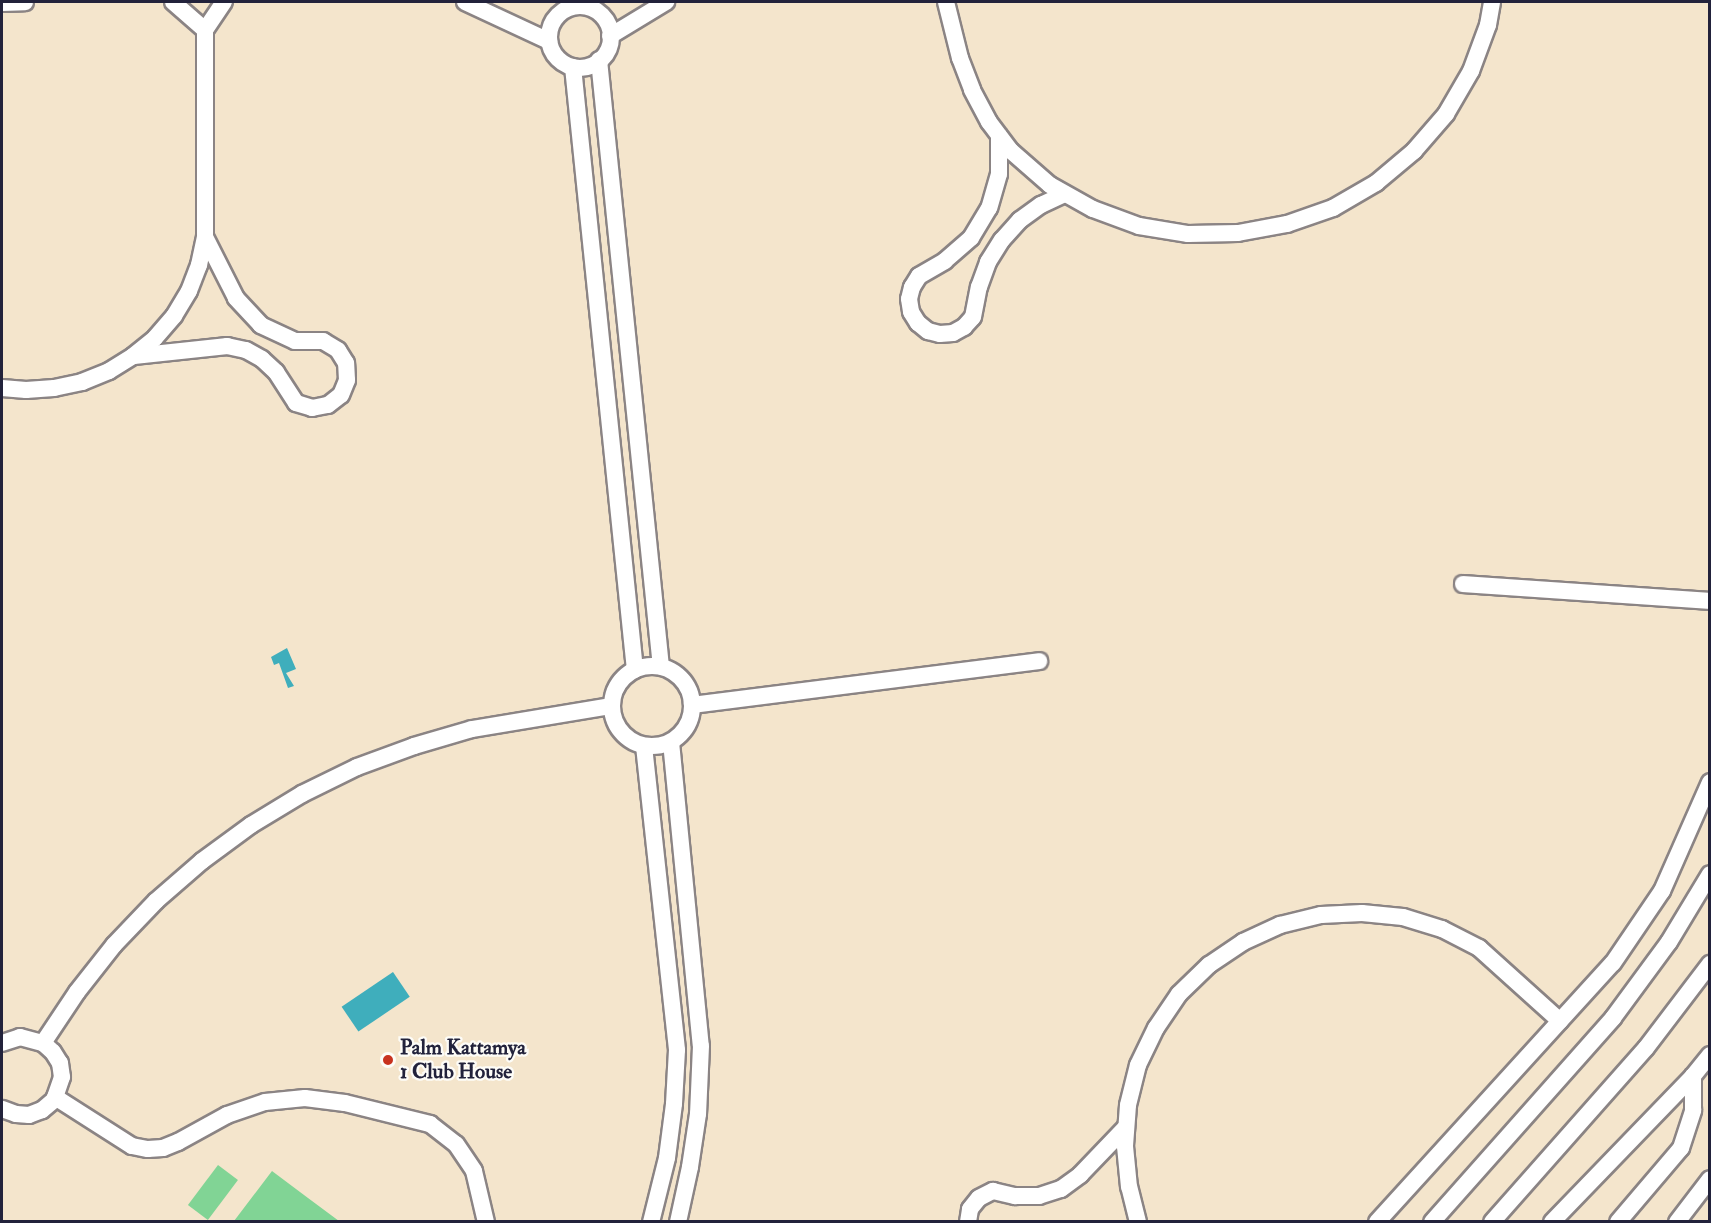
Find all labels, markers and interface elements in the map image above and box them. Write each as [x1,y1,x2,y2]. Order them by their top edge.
place label: Palm Kattamya 1 Club House [400,1035,526,1085]
marker: Palm Kattamya 1 Club House [381,1053,395,1067]

